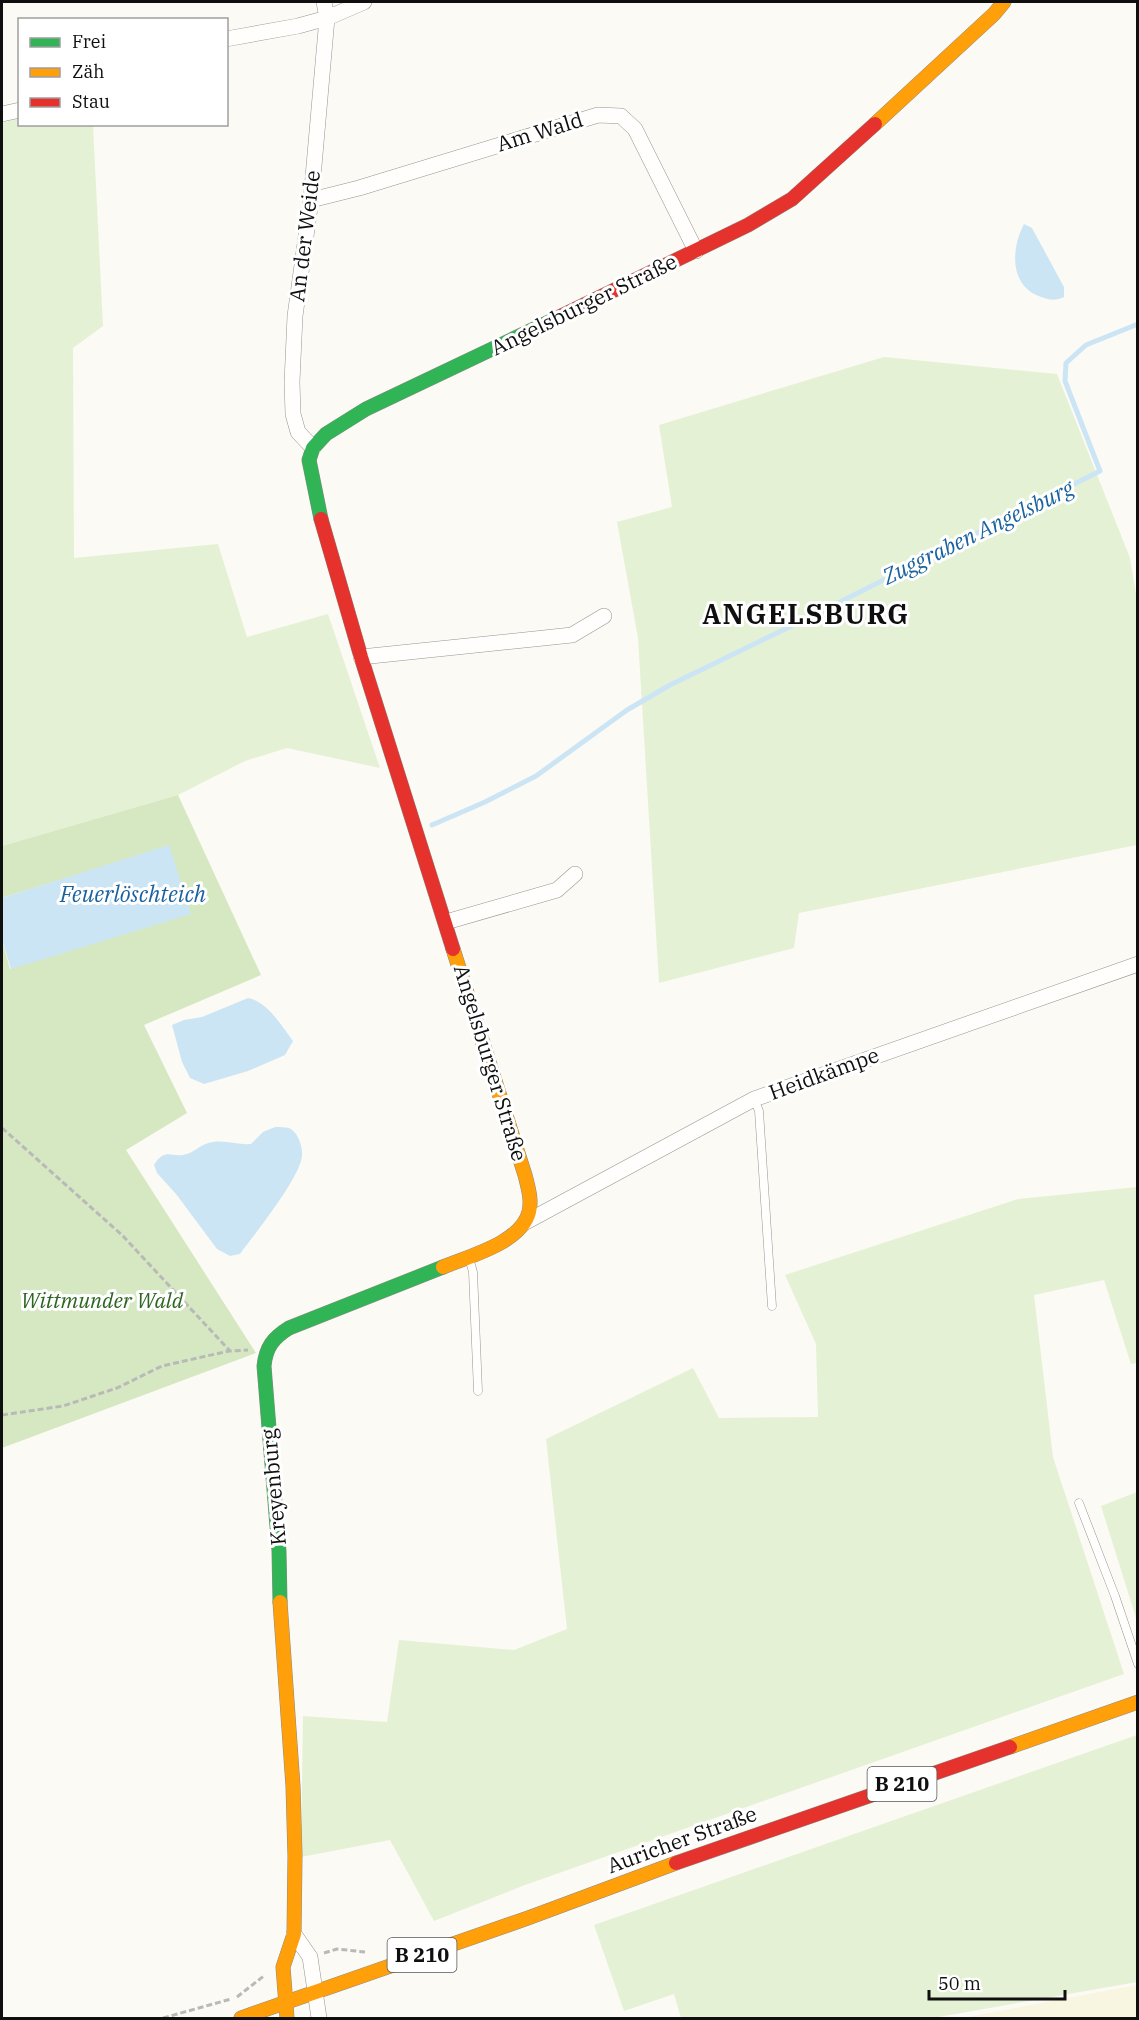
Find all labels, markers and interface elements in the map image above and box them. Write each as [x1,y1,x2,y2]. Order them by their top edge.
legend [18,18,228,126]
text: Frei [72,30,106,53]
text: Zäh [72,60,105,83]
text: Stau [72,90,110,113]
street label: Am Wald [493,105,587,157]
street label: An der Weide [282,169,326,303]
street label: Angelsburger Straße [486,247,681,361]
water label: Zuggraben Angelsburg [876,472,1079,591]
district label: ANGELSBURG [702,596,910,631]
water label: Feuerlöschteich [59,879,206,908]
street label: Angelsburger Straße [448,961,534,1164]
street label: Heidkämpe [765,1040,883,1106]
park label: Wittmunder Wald [21,1286,184,1314]
street label: Kreyenburg [254,1427,292,1547]
road number: B 210 [868,1767,936,1801]
street label: Auricher Straße [603,1799,760,1879]
road number: B 210 [388,1938,456,1972]
scale bar [929,1963,1066,2001]
text: 50 m [938,1972,981,1995]

